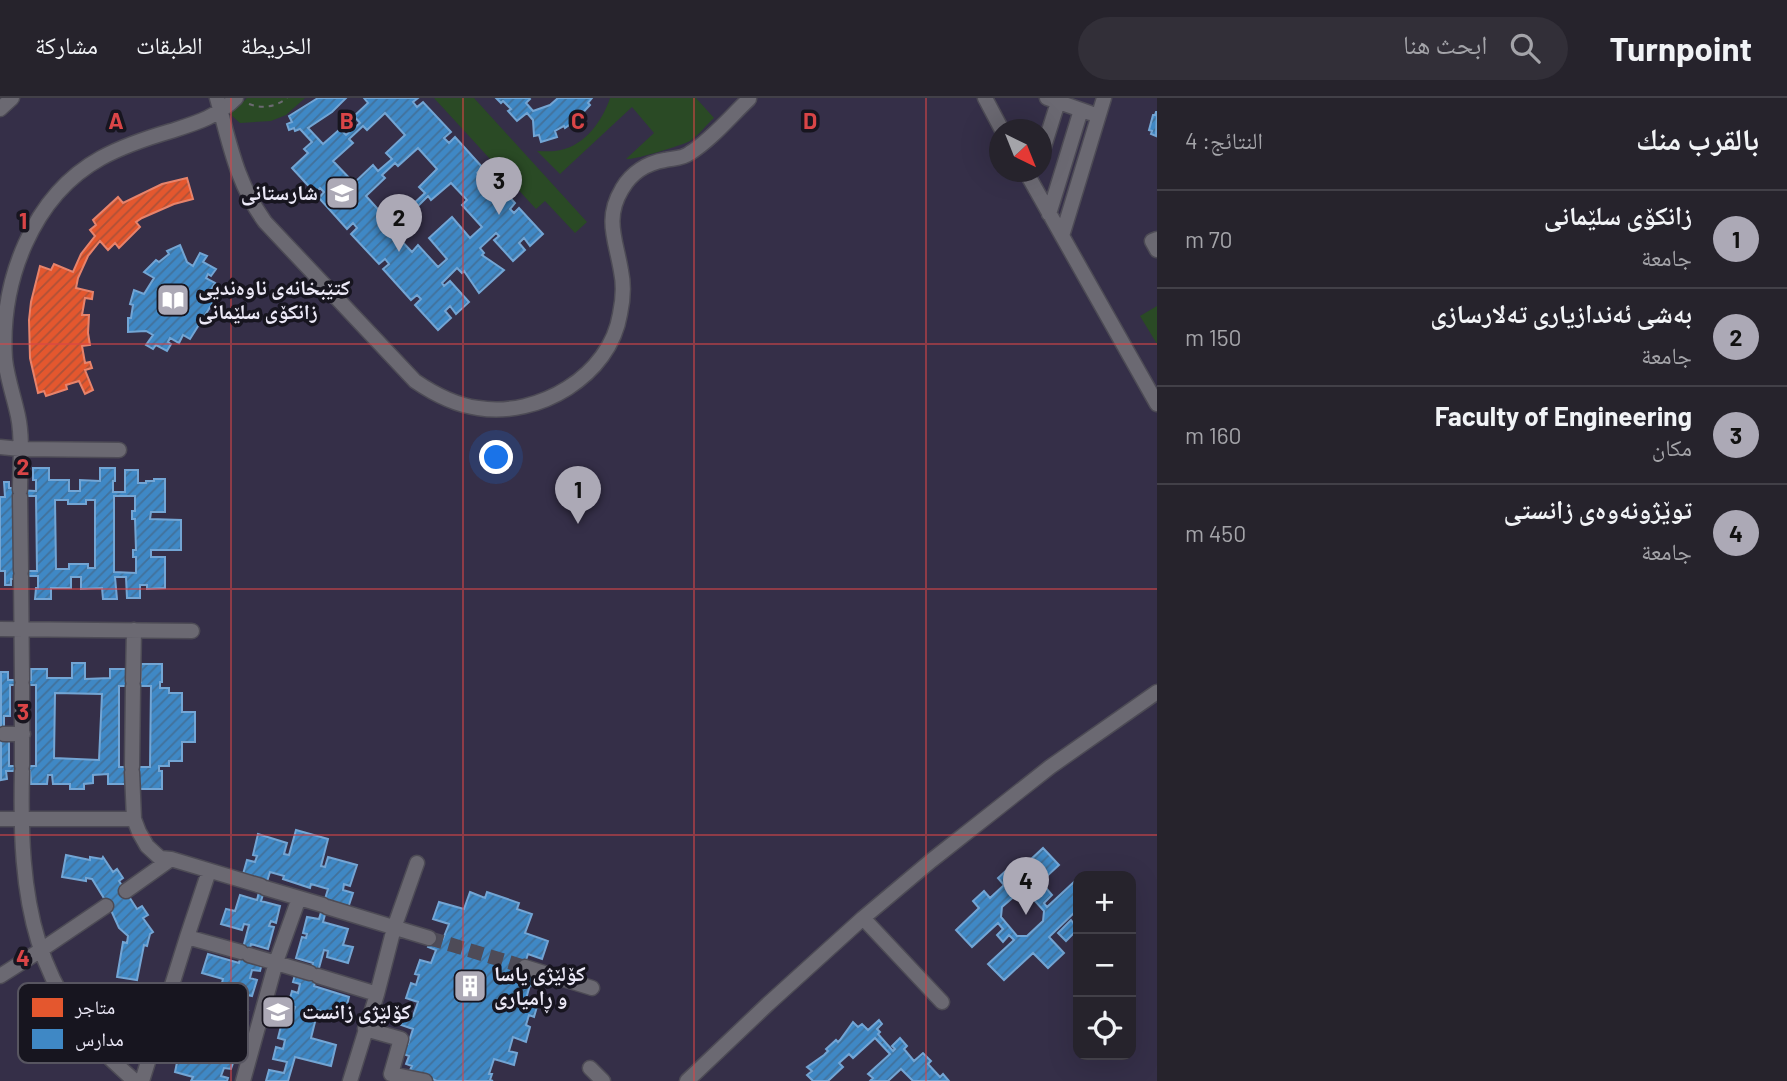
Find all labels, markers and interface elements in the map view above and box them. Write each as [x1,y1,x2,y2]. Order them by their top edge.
search box [1078,17,1568,80]
text: ابحث هنا [1403,28,1488,59]
text: Turnpoint [1610,28,1752,68]
icon: search [1506,29,1544,67]
text: مشاركة [35,30,98,59]
text: الطبقات [136,30,203,59]
text: الخريطة [241,30,311,59]
text: A [108,106,124,134]
text: B [340,106,354,134]
text: C [571,106,585,134]
text: D [803,106,817,134]
north arrow [989,119,1052,182]
text: بالقرب منك [1636,120,1759,156]
text: النتائج: 4 [1185,126,1263,154]
pin: 3 [476,157,522,215]
school or university icon: شارستانی [323,174,361,212]
place label: شارستانی [241,179,318,206]
pin: 2 [376,194,422,252]
text: زانکۆی سلێمانی [1544,199,1692,230]
text: 1 [19,206,27,234]
text: 70 m [1185,225,1233,253]
text: 1 [1732,225,1740,253]
text: جامعة [1641,243,1692,271]
place label: کتێبخانەی ناوەندیی زانکۆی سلێمانی [198,274,350,325]
library icon: کتێبخانەی ناوەندیی زانکۆی سلێمانی [154,281,192,319]
text: بەشی ئەندازیاری تەلارسازی [1430,297,1692,328]
text: 150 m [1185,323,1242,351]
text: 2 [1730,323,1742,351]
text: جامعة [1641,341,1692,369]
text: Faculty of Engineering [1435,400,1692,431]
text: 160 m [1185,421,1242,449]
text: 3 [1730,421,1742,449]
text: مكان [1652,433,1692,461]
your location [479,440,513,474]
text: 2 [17,452,29,480]
pin: 1 [555,466,601,524]
text: توێژونەوەی زانستی [1504,493,1692,524]
text: 450 m [1185,519,1246,547]
text: 4 [1729,519,1743,547]
text: جامعة [1641,537,1692,565]
text: 3 [17,697,29,725]
pin: 4 [1003,857,1049,915]
map controls [1073,871,1136,1060]
button: + [1073,871,1136,934]
button: − [1073,934,1136,997]
text: 4 [16,943,30,971]
place label: کۆلێژی یاسا و ڕامیاری [494,960,586,1014]
building icon: کۆلێژی یاسا و ڕامیاری [451,967,489,1005]
legend [18,983,248,1063]
school or university icon: کۆلێژی زانست [259,993,297,1031]
text: متاجر [74,995,115,1019]
button: locate [1073,997,1136,1060]
place label: کۆلێژی زانست [302,998,411,1024]
text: مدارس [75,1027,124,1051]

